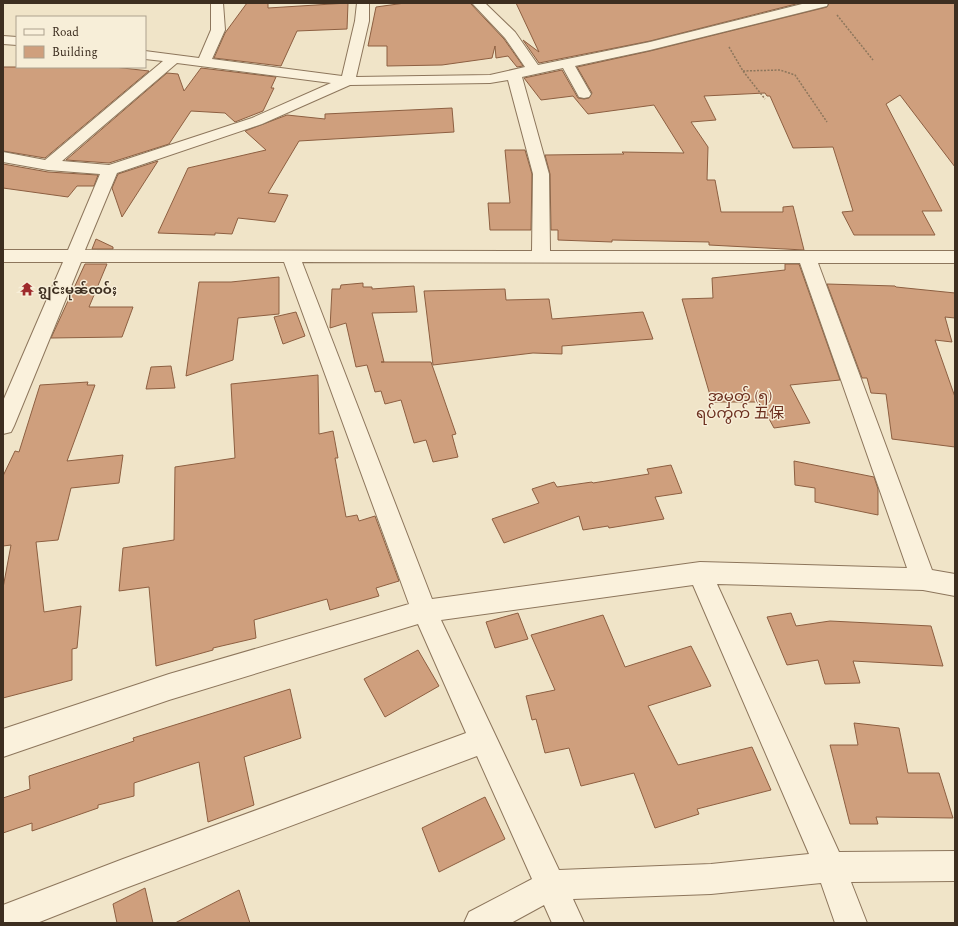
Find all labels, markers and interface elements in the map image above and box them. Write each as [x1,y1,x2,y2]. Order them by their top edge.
legend [16,16,146,68]
text: Road [52,23,79,42]
text: Building [52,43,98,62]
place label: ၵျွင်းမုၼ်ၸဝ်ႈ [38,280,117,301]
temple icon: ၵျွင်းမုၼ်ၸဝ်ႈ [19,281,35,297]
district label: အမှတ် (၅) ရပ်ကွက် 五保 [696,385,784,425]

